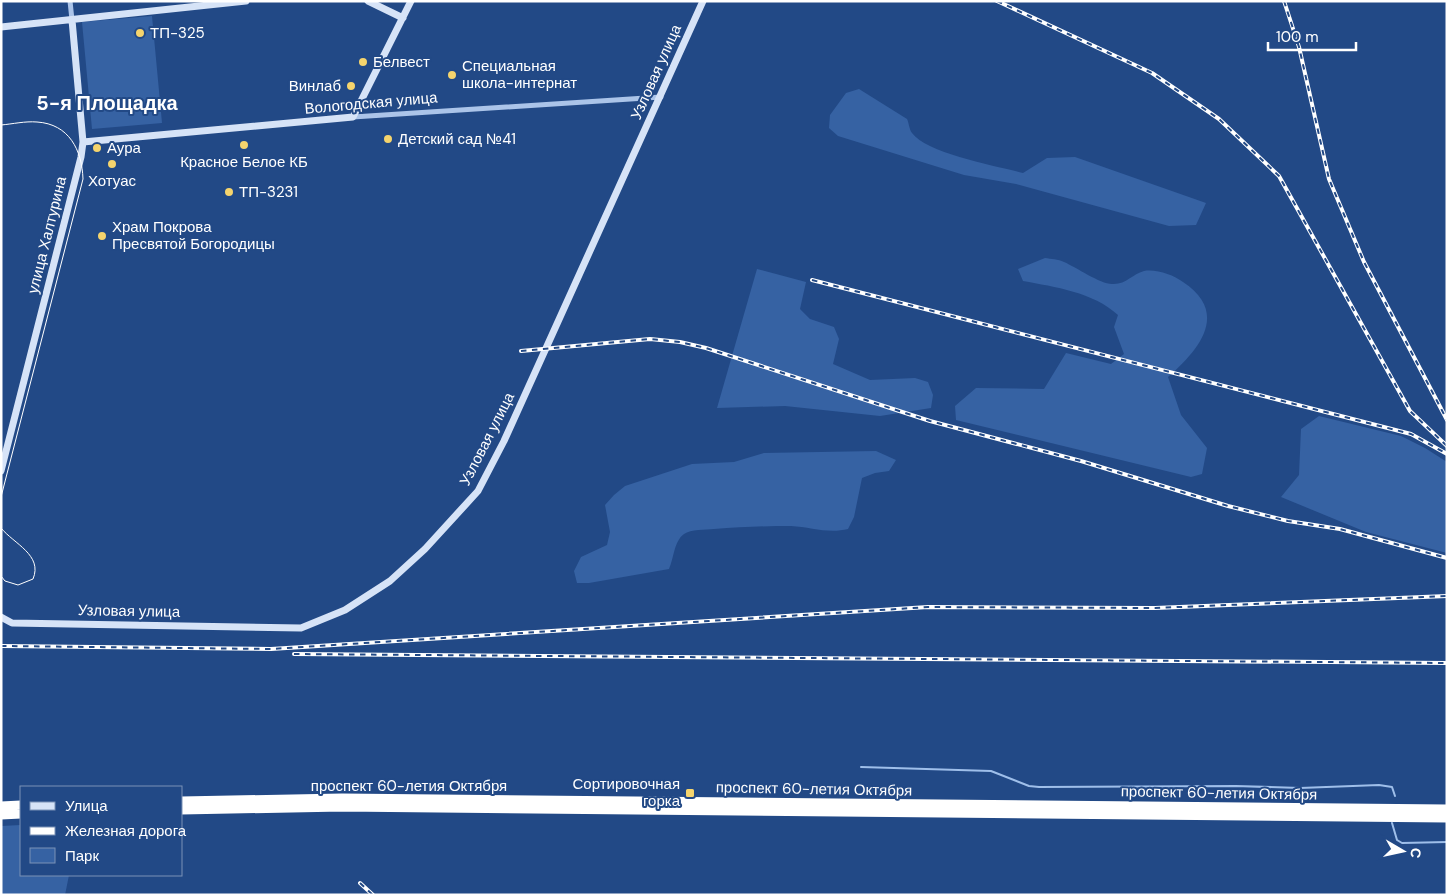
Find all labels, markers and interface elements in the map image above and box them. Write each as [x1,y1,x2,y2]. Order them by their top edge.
scale bar [1268,20,1356,52]
street label: Узловая улица [626,21,686,123]
place label: ТП-325 [150,23,205,43]
marker: ТП-325 [134,27,146,39]
text: 100 m [1276,27,1319,47]
place label: Белвест [373,52,430,72]
marker: Белвест [357,56,369,68]
place label: Специальная школа-интернат [462,56,577,93]
marker: Специальная школа-интернат [446,69,458,81]
place label: Винлаб [289,76,341,96]
marker: Винлаб [345,80,357,92]
street label: Вологодская улица [304,87,439,119]
district label: 5-я Площадка [36,90,179,116]
place label: Детский сад №41 [398,129,516,149]
marker: Детский сад №41 [382,133,394,145]
place label: Аура [107,138,142,158]
marker: Красное Белое КБ [238,139,250,151]
marker: Аура [91,142,103,154]
place label: Красное Белое КБ [180,152,308,172]
marker: Хотуас [106,158,118,170]
place label: Хотуас [88,171,137,191]
street label: улица Халтурина [23,174,71,296]
place label: ТП-3231 [239,182,298,202]
marker: ТП-3231 [223,186,235,198]
place label: Храм Покрова Пресвятой Богородицы [112,217,275,254]
marker: Храм Покрова Пресвятой Богородицы [96,230,108,242]
street label: Узловая улица [455,388,519,489]
street label: Узловая улица [78,600,181,622]
place label: Сортировочная горка [573,774,681,811]
street label: проспект 60-летия Октября [311,776,507,796]
street label: проспект 60-летия Октября [716,777,912,801]
street label: проспект 60-летия Октября [1121,781,1317,805]
legend [20,786,182,876]
marker: Сортировочная горка [684,787,696,799]
text: Улица [65,796,108,816]
text: Железная дорога [65,821,187,841]
north arrow [1378,826,1428,876]
text: Парк [65,846,99,866]
text: С [1406,847,1426,859]

